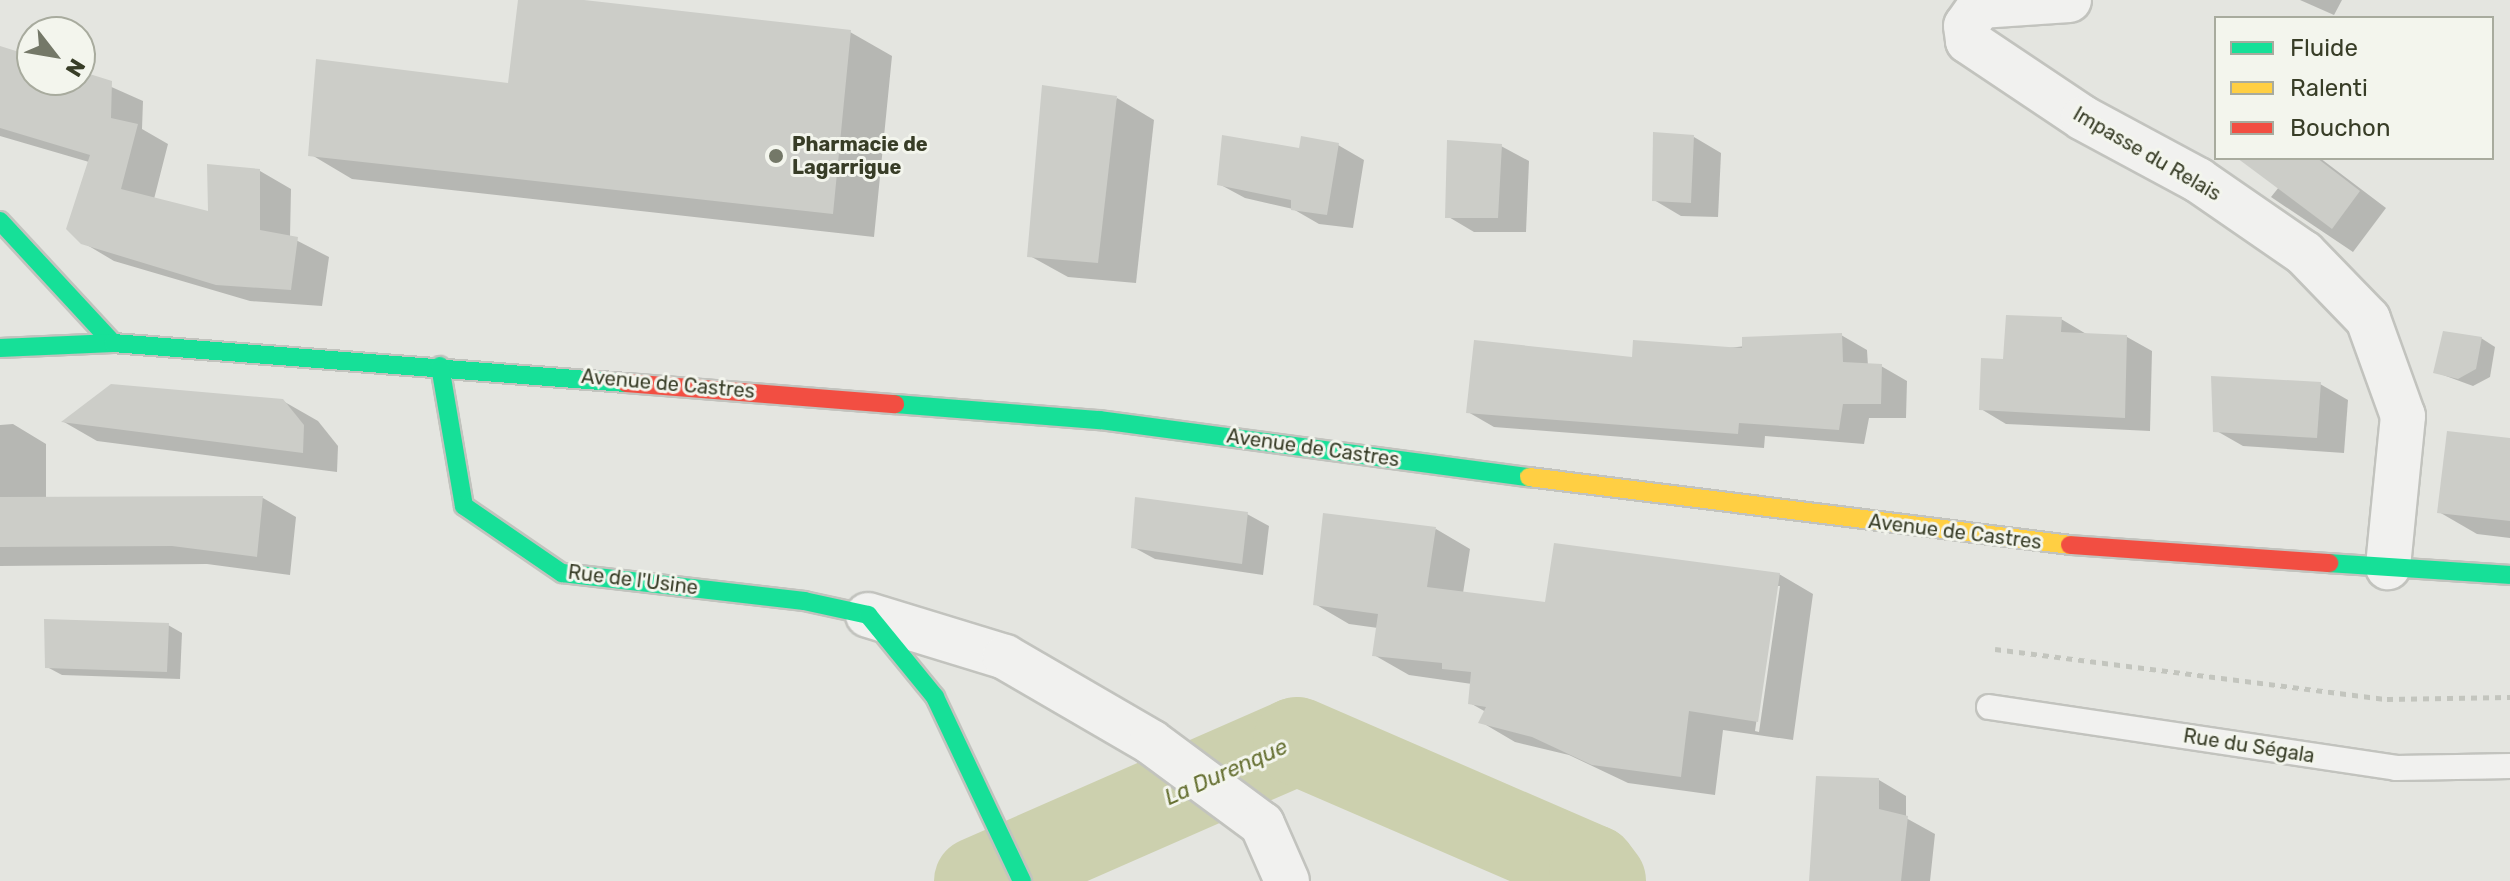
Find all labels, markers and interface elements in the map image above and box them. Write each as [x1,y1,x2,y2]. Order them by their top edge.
north arrow [16,16,96,96]
legend [2214,16,2494,160]
text: Fluide [2290,34,2358,62]
text: N [60,54,91,81]
text: Ralenti [2290,74,2368,102]
street label: Impasse du Relais [2069,102,2225,206]
text: Bouchon [2290,114,2390,142]
place label: Pharmacie de Lagarrigue [792,132,928,179]
marker: Pharmacie de Lagarrigue [767,147,785,165]
street label: Avenue de Castres [580,364,756,404]
street label: Avenue de Castres [1225,424,1401,472]
street label: Avenue de Castres [1867,509,2043,555]
street label: Rue de l'Usine [567,560,699,600]
street label: Rue du Ségala [2182,724,2316,768]
water label: La Durenque [1161,733,1291,811]

